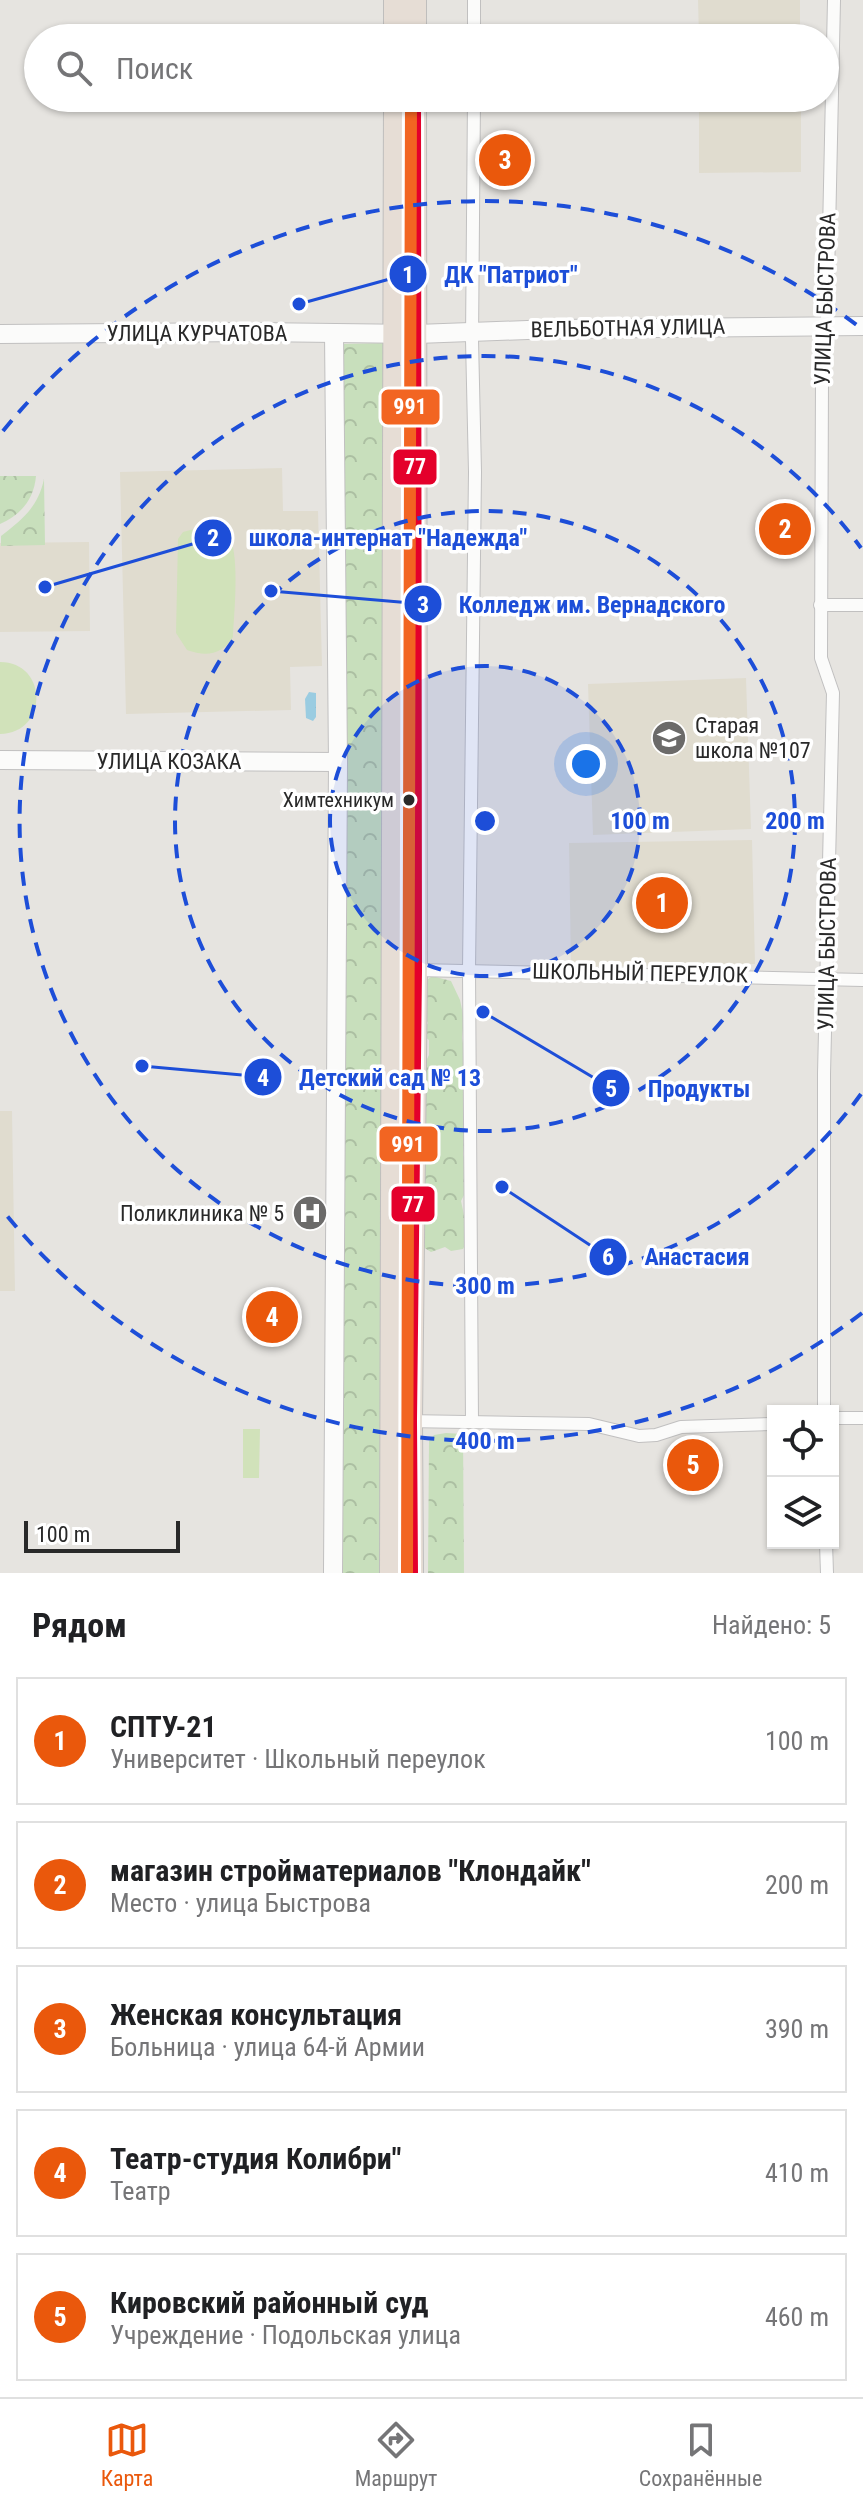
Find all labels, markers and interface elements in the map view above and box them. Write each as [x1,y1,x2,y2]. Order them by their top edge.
search box [24,24,839,112]
icon: search [52,46,96,90]
text: Поиск [116,51,193,86]
pin: 3 [479,130,531,190]
street label: УЛИЦА БЫСТРОВА [809,212,841,386]
callout: ДК "Патриот" [388,250,594,298]
text: 1 [402,261,414,289]
text: ДК "Патриот" [444,261,578,289]
street label: ВЕЛЬБОТНАЯ УЛИЦА [530,314,726,342]
street label: УЛИЦА КУРЧАТОВА [106,321,288,346]
line badge: 991 [380,388,441,426]
text: 991 [393,394,427,419]
line badge: 77 [392,448,438,486]
text: 77 [404,454,426,479]
pin: 2 [759,499,811,559]
callout: школа-интернат "Надежда" [193,514,544,562]
text: 2 [207,524,219,552]
text: школа-интернат "Надежда" [249,524,527,552]
callout: Колледж им. Вернадского [403,580,741,628]
text: 3 [417,591,429,619]
text: Колледж им. Вернадского [459,591,725,619]
place label: Старая школа №107 [695,713,811,763]
school or university icon: Старая школа №107 [650,719,688,757]
your location [566,744,606,784]
street label: УЛИЦА КОЗАКА [97,749,242,774]
place label: Химтехникум [283,788,394,812]
marker: Химтехникум [401,792,417,808]
centre of rings [471,807,499,835]
text: 100 m [610,807,670,835]
text: 200 m [765,807,825,835]
street label: УЛИЦА БЫСТРОВА [813,857,841,1031]
pin: 1 [636,873,688,933]
street label: ШКОЛЬНЫЙ ПЕРЕУЛОК [532,959,749,987]
callout: Детский сад № 13 [243,1053,497,1101]
text: 4 [257,1064,269,1092]
text: Детский сад № 13 [299,1064,481,1092]
callout: Продукты [591,1064,766,1112]
text: 5 [605,1075,617,1103]
text: Продукты [648,1075,750,1103]
line badge: 991 [378,1125,439,1163]
text: 991 [391,1132,425,1157]
line badge: 77 [390,1185,436,1223]
text: 77 [402,1192,424,1217]
hospital icon: Поликлиника № 5 [291,1194,329,1232]
place label: Поликлиника № 5 [120,1201,284,1226]
callout: Анастасия [588,1233,765,1281]
text: 6 [602,1243,614,1271]
text: Анастасия [645,1243,750,1271]
text: 300 m [455,1272,515,1300]
pin: 4 [246,1287,298,1347]
map controls [767,1405,839,1549]
button: locate [767,1405,839,1477]
text: 400 m [455,1427,515,1455]
pin: 5 [667,1435,719,1495]
button: layers [767,1477,839,1549]
scale bar [24,1517,180,1553]
text: 100 m [36,1522,90,1547]
text: Рядом [32,1605,127,1645]
text: Найдено: 5 [712,1610,831,1640]
text: СПТУ-21 [110,1709,217,1744]
text: 1 [53,1726,67,1756]
text: 100 m [765,1726,829,1756]
text: Университет · Школьный переулок [110,1744,486,1774]
text: магазин стройматериалов "Клондайк" [110,1853,591,1888]
text: 2 [53,1870,67,1900]
text: 200 m [765,1870,829,1900]
text: Место · улица Быстрова [110,1888,371,1918]
text: Женская консультация [110,1997,402,2032]
text: 3 [53,2014,67,2044]
text: 390 m [765,2014,829,2044]
text: Больница · улица 64-й Армии [110,2032,425,2062]
text: Театр-студия Колибри" [110,2141,402,2176]
text: 4 [53,2158,67,2188]
text: 410 m [765,2158,829,2188]
text: Театр [110,2176,171,2206]
text: Кировский районный суд [110,2285,428,2320]
text: 5 [53,2302,67,2332]
text: 460 m [765,2302,829,2332]
text: Учреждение · Подольская улица [110,2320,461,2350]
tab: Карта [101,2418,153,2491]
tab: Маршрут [355,2418,437,2491]
tab: Сохранённые [639,2418,762,2491]

